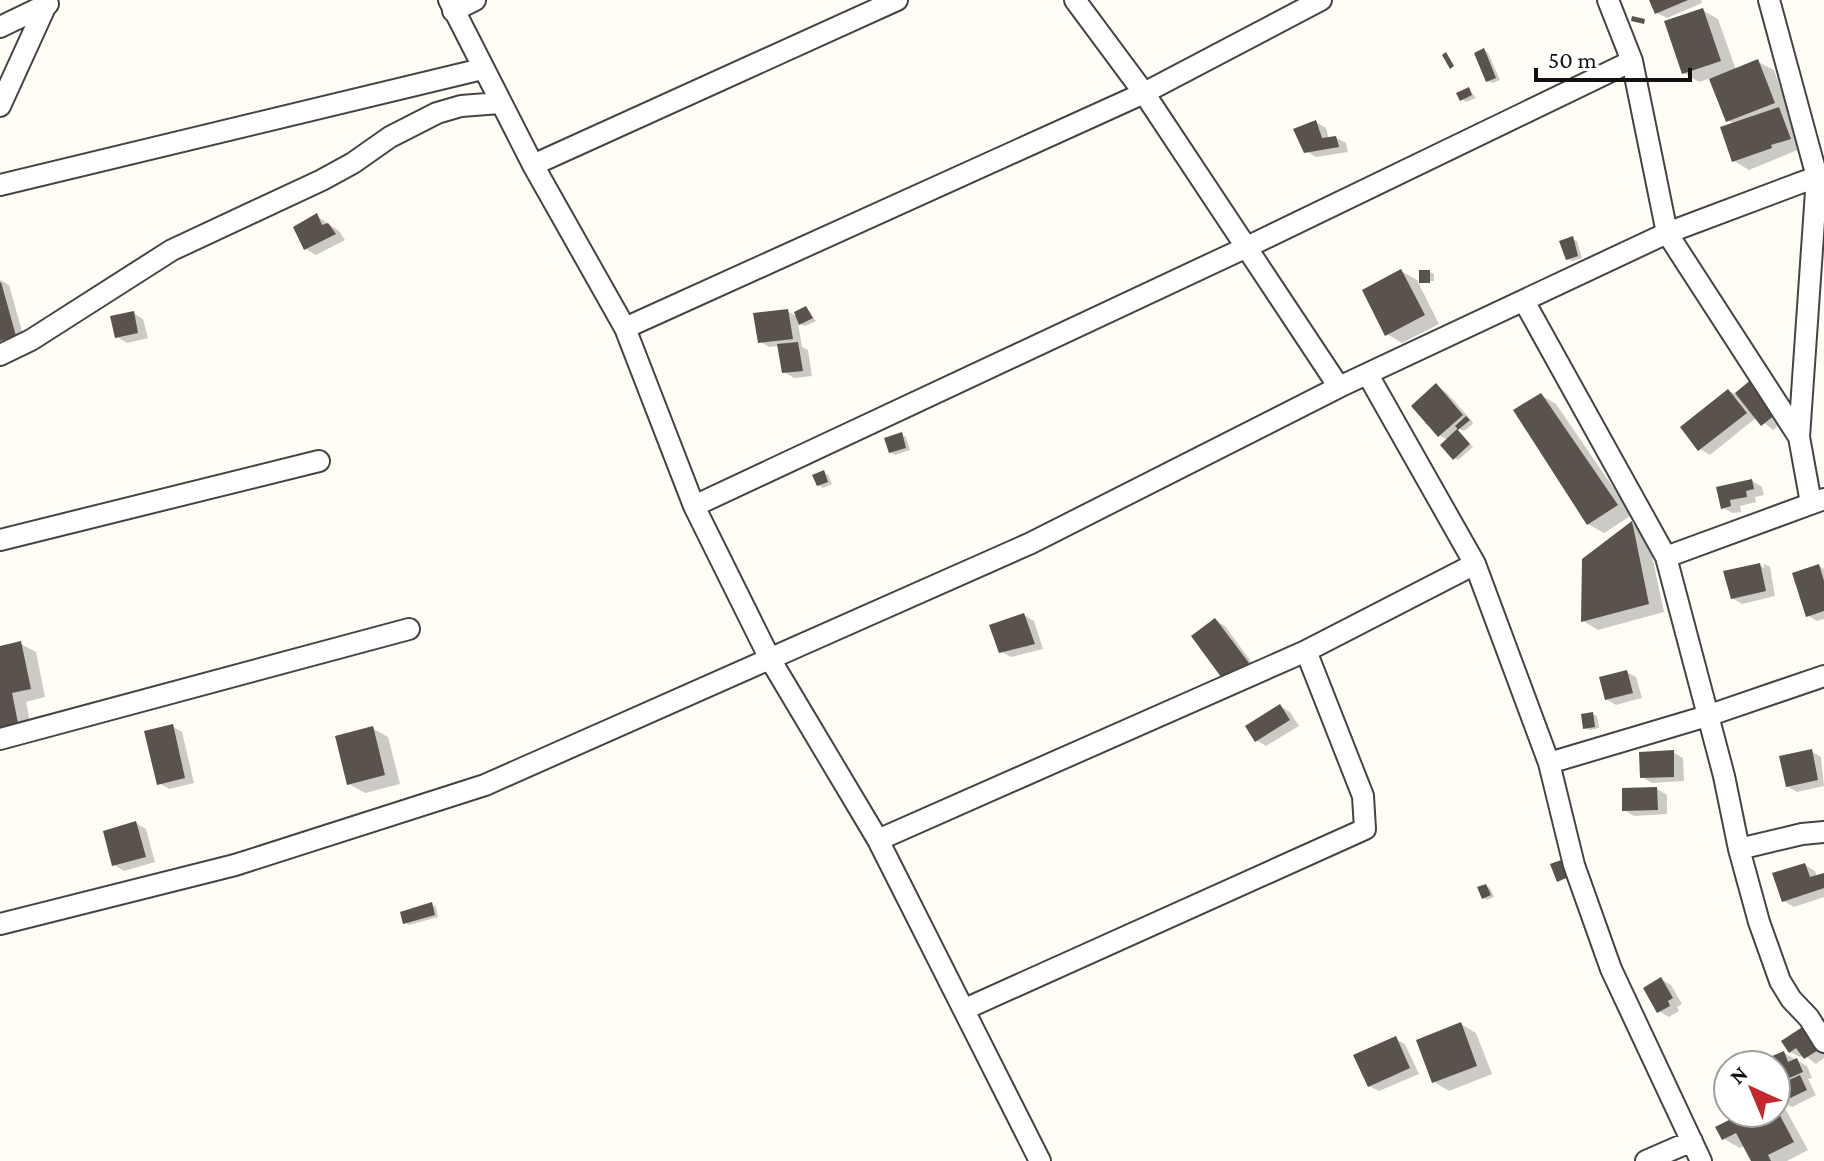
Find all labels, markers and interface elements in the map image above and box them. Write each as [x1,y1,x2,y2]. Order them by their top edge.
scale bar [1536,32,1690,82]
text: 50 m [1548,46,1597,73]
north arrow [1712,1049,1792,1129]
text: N [1724,1061,1753,1089]

